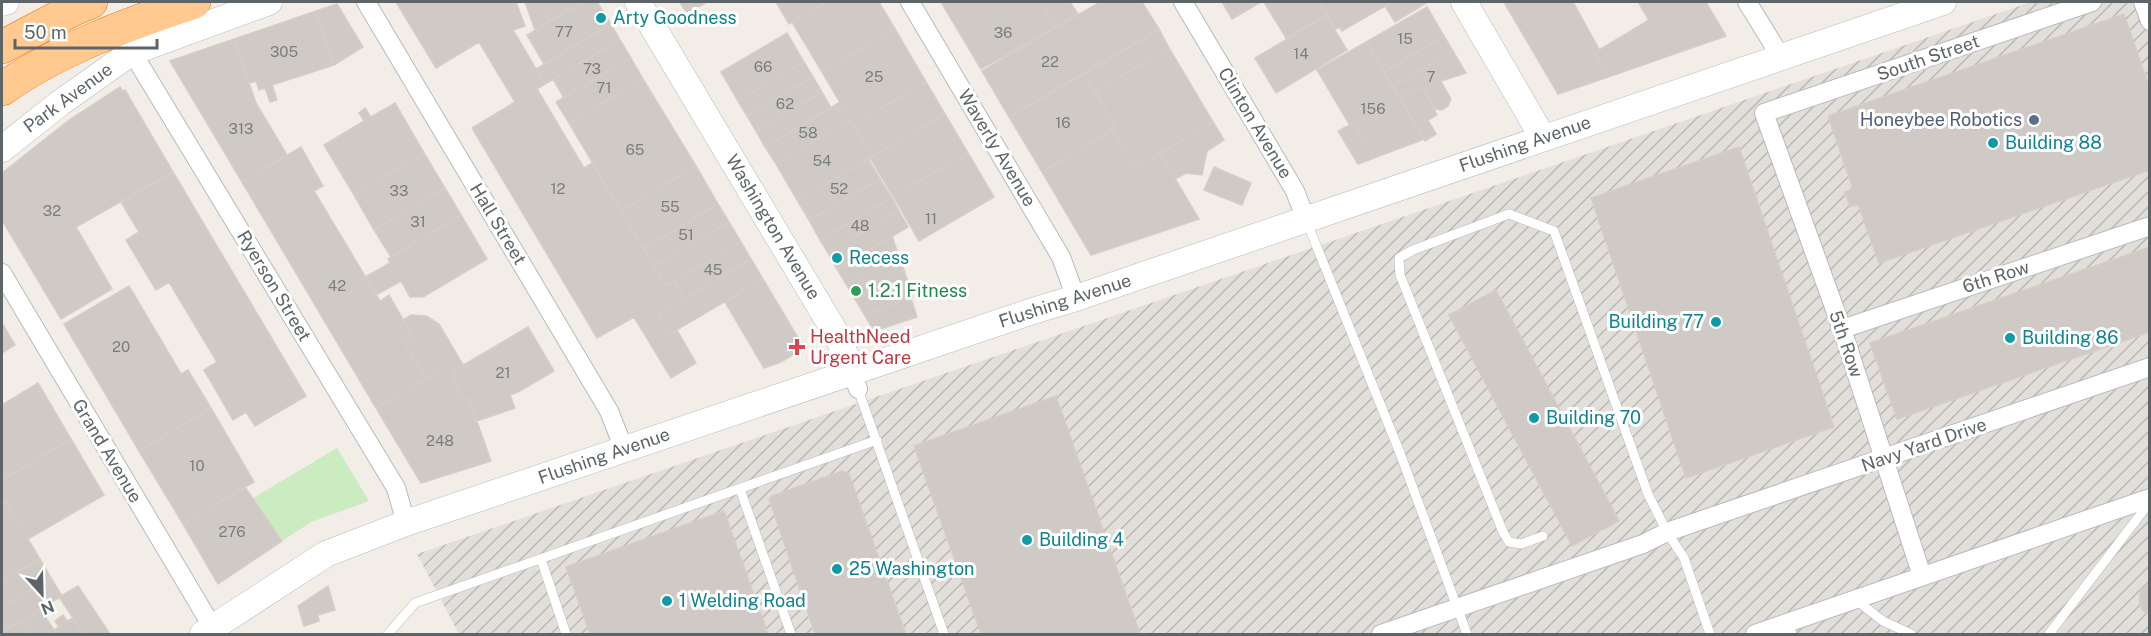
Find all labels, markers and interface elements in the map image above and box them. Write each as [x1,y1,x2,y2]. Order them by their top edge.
place label: Arty Goodness [613,7,737,28]
marker: Arty Goodness [594,11,608,25]
scale bar [15,12,158,50]
text: 50 m [24,22,67,43]
house number: 77 [555,23,573,40]
house number: 36 [994,24,1012,41]
house number: 15 [1397,30,1413,47]
street label: South Street [1874,30,1982,85]
house number: 305 [270,43,298,60]
house number: 14 [1293,45,1309,62]
house number: 22 [1041,53,1059,70]
street label: Park Avenue [19,58,116,137]
house number: 66 [754,58,772,75]
house number: 73 [583,60,601,77]
street label: Clinton Avenue [1214,63,1297,182]
house number: 25 [865,68,883,85]
house number: 7 [1426,68,1436,85]
house number: 71 [596,79,612,96]
street label: Waverly Avenue [954,85,1041,210]
house number: 62 [776,95,794,112]
house number: 156 [1360,100,1386,117]
place label: Honeybee Robotics [1860,109,2022,130]
street label: Flushing Avenue [1456,111,1594,176]
marker: Honeybee Robotics [2027,113,2041,127]
house number: 16 [1055,114,1071,131]
house number: 313 [228,120,254,137]
house number: 58 [798,124,818,141]
place label: Building 88 [2005,132,2102,153]
marker: Building 88 [1986,136,2000,150]
house number: 65 [626,141,644,158]
street label: Washington Avenue [722,150,825,303]
house number: 54 [812,152,832,169]
street label: Hall Street [466,179,531,268]
house number: 12 [550,180,566,197]
house number: 52 [830,180,848,197]
house number: 33 [390,182,408,199]
house number: 55 [660,198,680,215]
house number: 32 [43,202,61,219]
house number: 11 [925,210,937,227]
house number: 31 [410,213,426,230]
house number: 48 [850,217,870,234]
house number: 51 [678,226,694,243]
street label: Ryerson Street [233,227,316,345]
place label: Recess [849,247,909,268]
marker: Recess [830,251,844,265]
street label: 6th Row [1960,256,2032,297]
house number: 45 [704,261,722,278]
street label: Flushing Avenue [996,269,1134,332]
house number: 42 [328,277,346,294]
place label: 1.2.1 Fitness [868,280,967,301]
marker: 1.2.1 Fitness [849,284,863,298]
street label: 5th Row [1825,308,1868,380]
place label: Building 77 [1609,311,1704,332]
marker: Building 77 [1709,315,1723,329]
place label: HealthNeed Urgent Care [810,326,911,368]
place label: Building 86 [2022,327,2118,348]
marker: Building 86 [2003,331,2017,345]
house number: 20 [112,338,130,355]
marker: HealthNeed Urgent Care [788,338,806,356]
house number: 21 [495,364,511,381]
street label: Grand Avenue [68,395,147,506]
place label: Building 70 [1546,407,1641,428]
marker: Building 70 [1527,411,1541,425]
street label: Navy Yard Drive [1858,413,1989,476]
street label: Flushing Avenue [535,423,673,488]
house number: 248 [426,432,454,449]
house number: 10 [189,457,205,474]
house number: 276 [219,523,246,540]
place label: Building 4 [1039,529,1124,550]
marker: Building 4 [1020,533,1034,547]
place label: 25 Washington [849,558,975,579]
marker: 25 Washington [830,562,844,576]
north arrow [12,564,72,624]
place label: 1 Welding Road [679,590,806,611]
marker: 1 Welding Road [660,594,674,608]
text: N [38,596,57,619]

